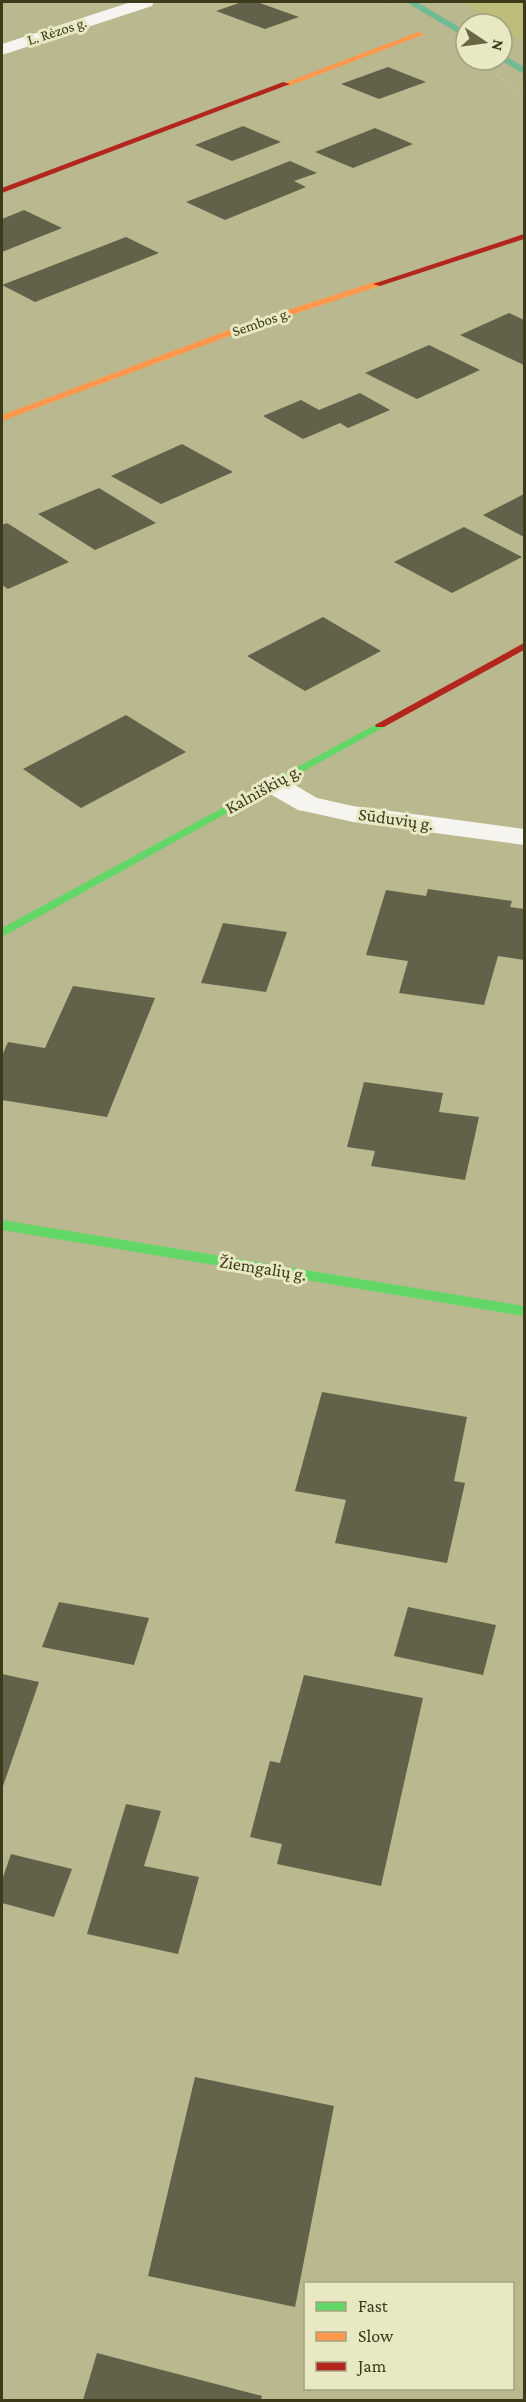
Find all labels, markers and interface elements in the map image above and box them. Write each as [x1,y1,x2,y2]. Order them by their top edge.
north arrow [454,12,514,72]
street label: L. Rėzos g. [25,14,89,49]
text: N [489,38,508,53]
street label: Sembos g. [230,305,292,340]
street label: Kalniškių g. [222,760,304,818]
street label: Sūduvių g. [357,804,435,834]
street label: Žiemgalių g. [218,1251,308,1285]
legend [304,2282,514,2390]
text: Fast [358,2296,389,2316]
text: Slow [358,2326,394,2346]
text: Jam [356,2356,387,2376]

